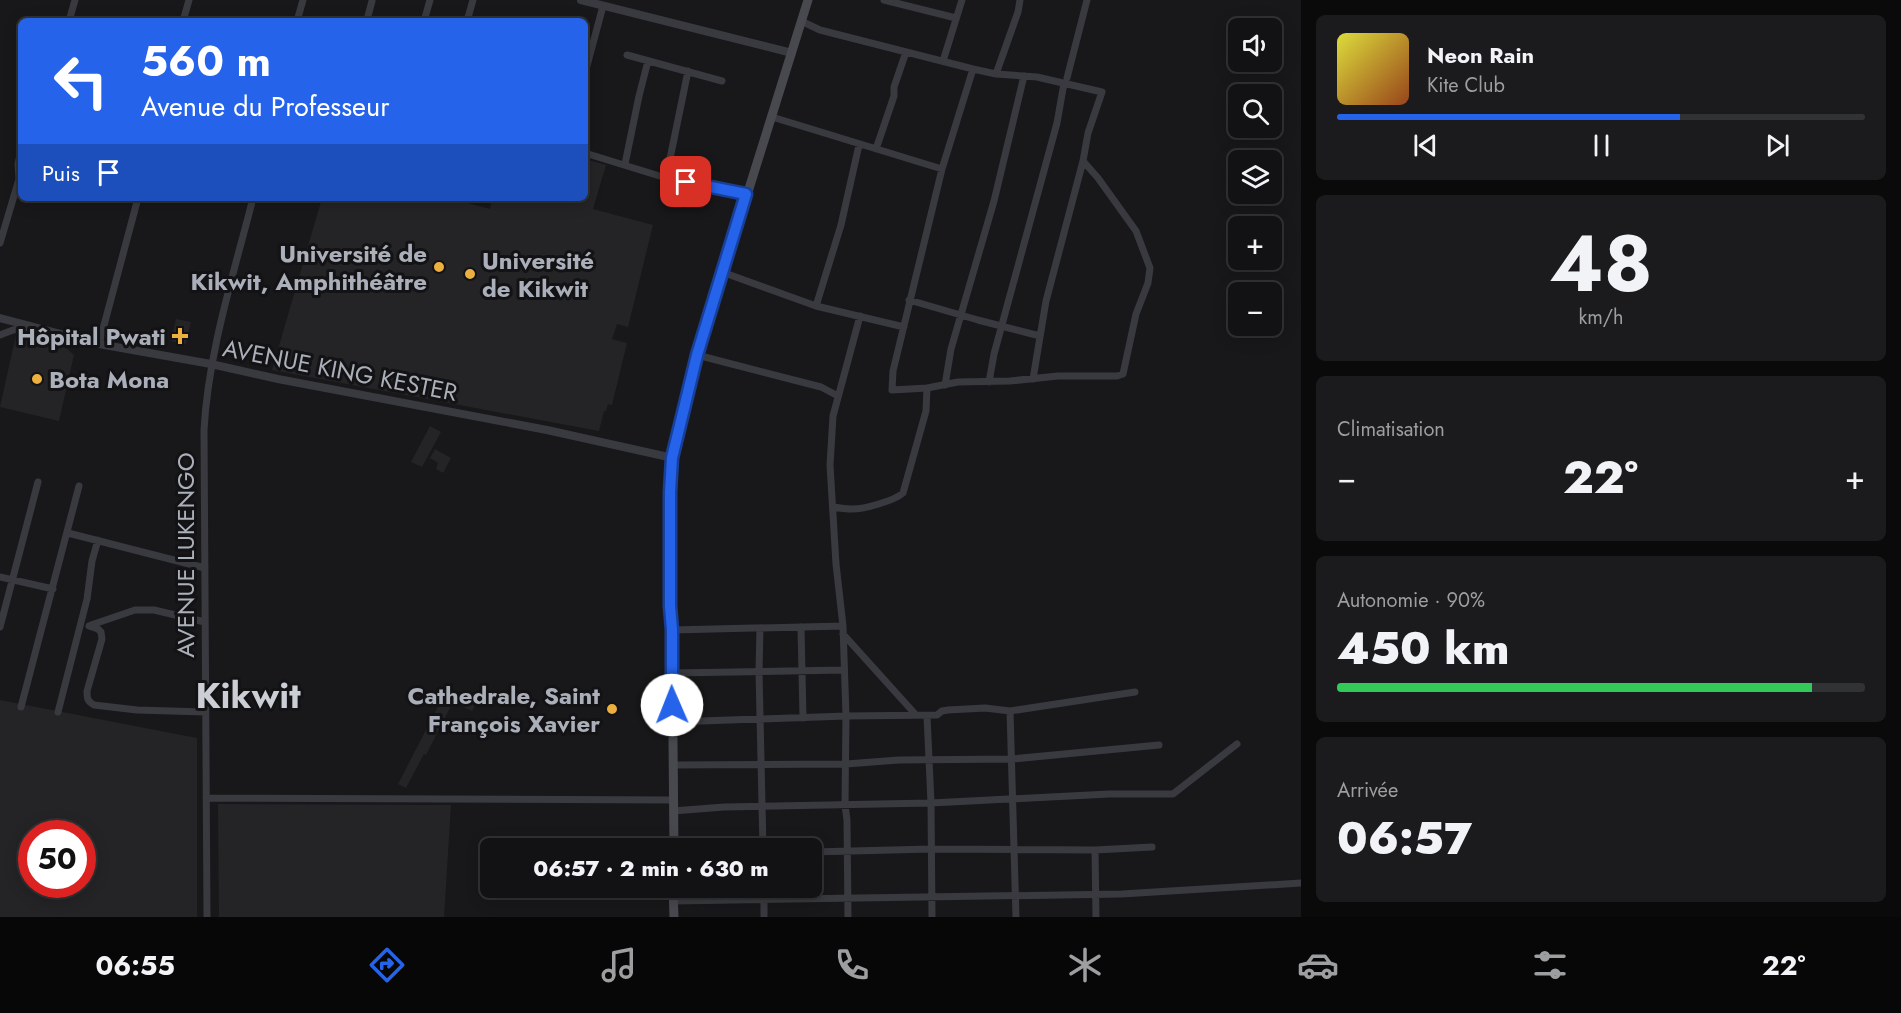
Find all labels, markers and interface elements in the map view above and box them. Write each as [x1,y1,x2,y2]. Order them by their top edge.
map controls [1228,18,1282,336]
button: sound [1228,18,1282,72]
text: 560 m [141,31,271,92]
text: Neon Rain [1427,39,1534,71]
icon: left [42,42,120,120]
text: Kite Club [1427,71,1505,100]
button: search [1228,84,1282,138]
text: Avenue du Professeur [141,87,389,126]
icon: previous [1409,129,1442,162]
icon: pause [1585,129,1618,162]
icon: next [1761,129,1794,162]
button: layers [1228,150,1282,204]
icon: arrive [92,156,125,189]
pin [660,156,711,207]
text: Puis [42,157,80,189]
icon: arrive [669,165,702,198]
text: 48 [1549,208,1653,320]
button: + [1228,216,1282,270]
place label: Université de Kikwit, Amphithéâtre [191,236,427,299]
place label: Université de Kikwit [482,243,594,306]
marker: Université de Kikwit, Amphithéâtre [432,260,446,274]
marker: Université de Kikwit [463,267,477,281]
button: − [1228,282,1282,336]
text: km/h [1578,303,1624,332]
place label: Hôpital Pwati [17,319,166,354]
marker: Hôpital Pwati [171,327,189,345]
street label: AVENUE KING KESTER [220,330,461,410]
place label: Bota Mona [49,362,169,397]
marker: Bota Mona [30,372,44,386]
text: Climatisation [1337,415,1445,444]
text: 22° [1563,445,1638,510]
street label: AVENUE LUKENGO [168,452,203,658]
text: − [1337,454,1356,501]
text: + [1845,454,1865,501]
text: Autonomie · 90% [1337,586,1485,615]
text: 450 km [1337,616,1509,681]
district label: Kikwit [195,669,301,721]
position arrow [640,673,704,737]
place label: Cathedrale, Saint François Xavier [408,678,600,741]
marker: Cathedrale, Saint François Xavier [605,702,619,716]
text: Arrivée [1337,776,1398,805]
text: 06:57 [1337,806,1472,871]
speed limit sign: 50 [18,820,96,898]
text: 06:57 · 2 min · 630 m [533,852,769,884]
icon: directions [366,944,408,986]
icon: music [598,944,640,986]
icon: phone [831,944,873,986]
icon: climate [1064,944,1106,986]
icon: car [1297,944,1339,986]
icon: filters [1529,944,1571,986]
text: 06:55 [95,946,175,985]
text: 22° [1762,946,1806,985]

